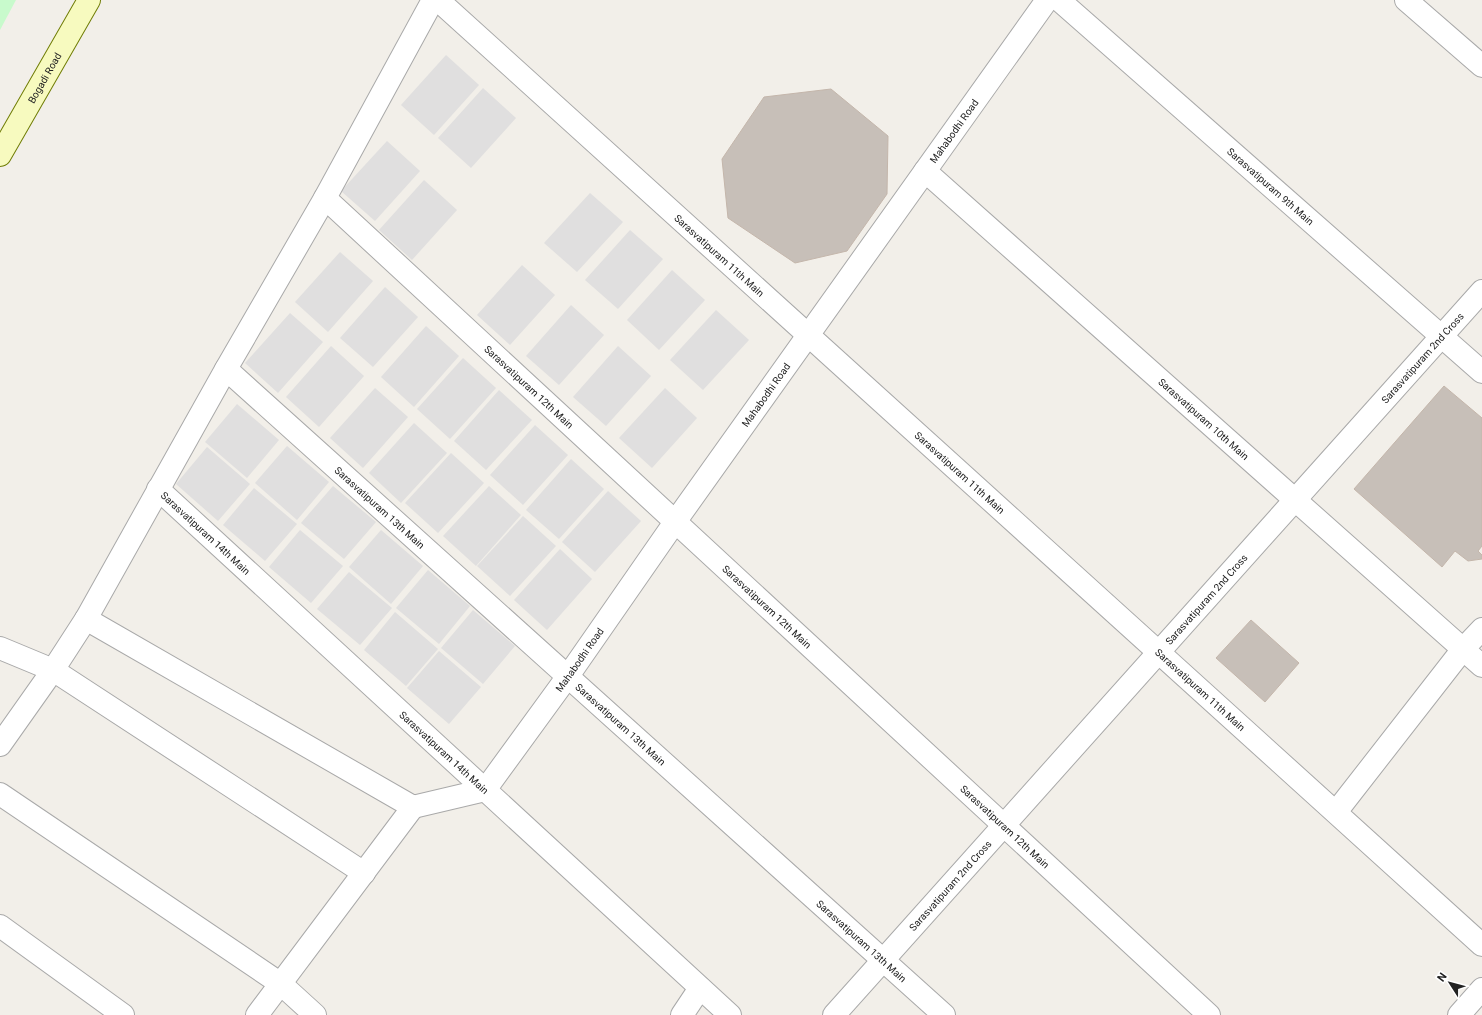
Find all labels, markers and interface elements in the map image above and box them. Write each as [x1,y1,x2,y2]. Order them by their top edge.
street label: Bogadi Road [25,51,63,105]
street label: Mahabodhi Road [927,97,980,165]
street label: Sarasvatipuram 9th Main [1225,145,1316,227]
street label: Sarasvatipuram 11th Main [672,212,767,299]
street label: Sarasvatipuram 2nd Cross [1379,310,1465,405]
street label: Sarasvatipuram 12th Main [482,343,576,430]
street label: Mahabodhi Road [739,361,792,429]
street label: Sarasvatipuram 10th Main [1156,376,1251,462]
street label: Sarasvatipuram 11th Main [913,429,1007,516]
street label: Sarasvatipuram 13th Main [333,464,427,551]
street label: Sarasvatipuram 14th Main [159,489,253,577]
street label: Sarasvatipuram 2nd Cross [1163,552,1249,647]
street label: Sarasvatipuram 12th Main [720,563,814,650]
street label: Mahabodhi Road [553,626,605,694]
street label: Sarasvatipuram 11th Main [1153,646,1247,733]
street label: Sarasvatipuram 13th Main [574,681,668,767]
street label: Sarasvatipuram 14th Main [398,709,491,796]
street label: Sarasvatipuram 12th Main [958,783,1052,870]
street label: Sarasvatipuram 2nd Cross [907,838,993,933]
street label: Sarasvatipuram 13th Main [814,898,909,984]
north arrow [1430,963,1470,1003]
text: N [1435,970,1450,984]

